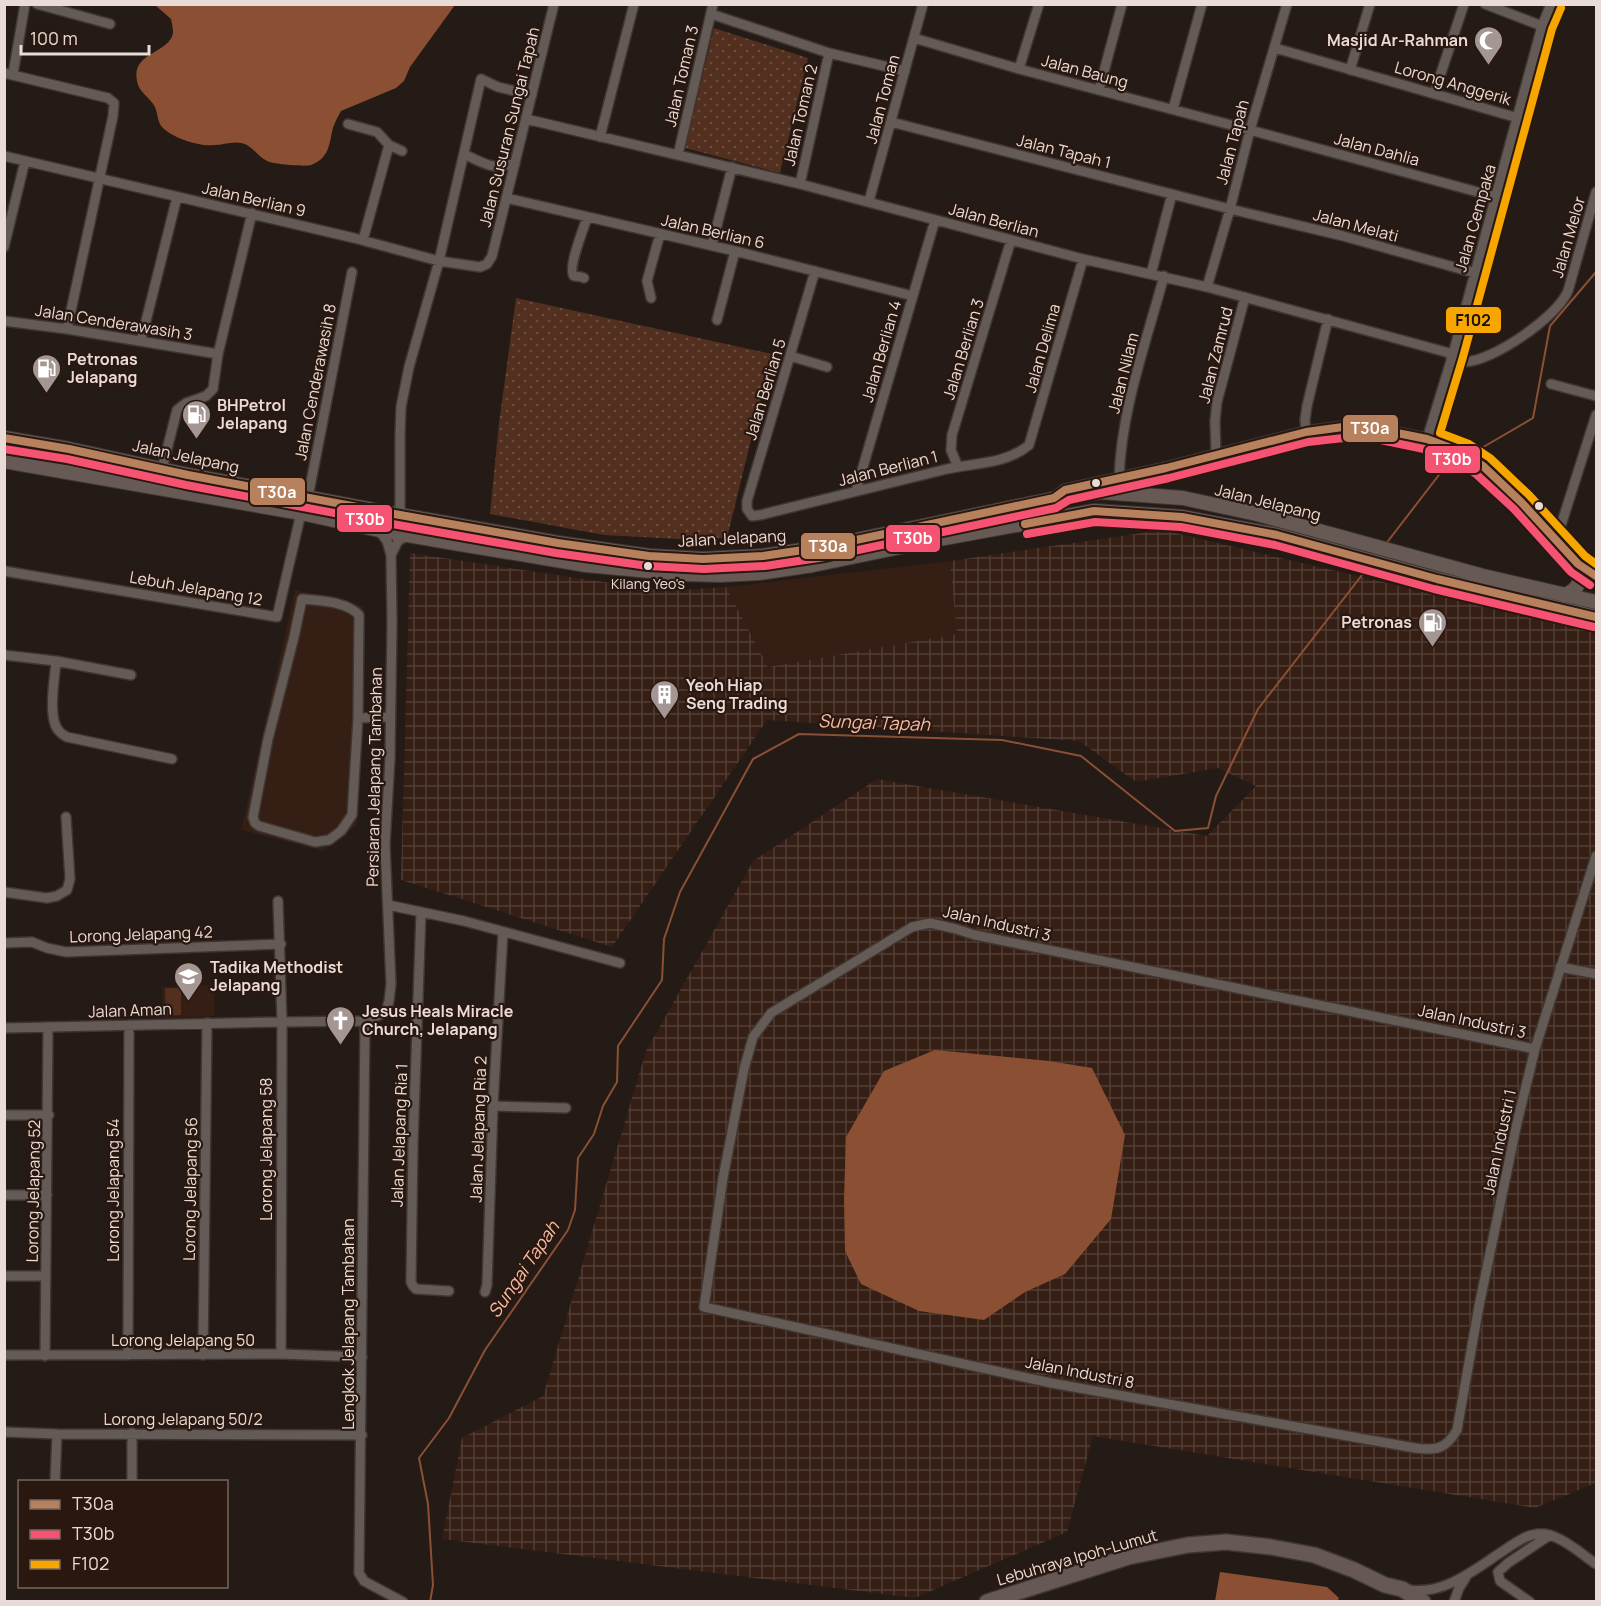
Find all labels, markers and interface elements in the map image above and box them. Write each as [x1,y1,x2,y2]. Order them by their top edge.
scale bar [21,18,148,56]
street label: Jalan Toman 3 [659,23,703,129]
mosque icon: Masjid Ar-Rahman [1473,24,1505,66]
street label: Jalan Susuran Sungai Tapah [473,25,545,229]
text: 100 m [30,26,78,50]
place label: Masjid Ar-Rahman [1327,29,1468,51]
street label: Jalan Baung [1039,49,1131,93]
street label: Jalan Toman [860,52,904,146]
street label: Lorong Anggerik [1392,56,1515,110]
street label: Jalan Toman 2 [778,62,822,168]
street label: Jalan Tapah [1210,97,1254,187]
street label: Jalan Dahlia [1332,127,1422,171]
street label: Jalan Tapah 1 [1015,129,1113,173]
street label: Jalan Cempaka [1449,162,1501,274]
street label: Jalan Berlian 9 [200,176,308,222]
street label: Jalan Melor [1546,194,1590,280]
street label: Jalan Berlian [947,197,1041,243]
street label: Jalan Melati [1311,203,1401,247]
street label: Jalan Berlian 6 [659,208,767,254]
street label: Jalan Berlian 3 [937,296,989,402]
street label: Jalan Berlian 4 [856,297,906,405]
street label: Jalan Cenderawasih 3 [34,299,194,345]
street label: Jalan Delima [1019,301,1065,395]
street label: Jalan Cenderawasih 8 [289,302,341,462]
street label: Jalan Zamrud [1192,304,1238,406]
line badge: F102 [1445,306,1502,334]
text: F102 [1455,309,1491,331]
street label: Jalan Nilam [1102,330,1144,416]
street label: Jalan Berlian 5 [739,336,791,442]
place label: Petronas Jelapang [67,348,138,388]
fuel station icon: Petronas Jelapang [30,352,62,394]
place label: BHPetrol Jelapang [217,394,287,434]
fuel station icon: BHPetrol Jelapang [180,398,212,440]
line badge: T30a [1342,414,1399,443]
text: T30a [1351,417,1389,439]
street label: Jalan Jelapang [131,434,241,478]
street label: Jalan Berlian 1 [836,445,940,491]
line badge: T30b [1424,445,1481,474]
text: T30b [1432,448,1472,470]
line badge: T30a [249,477,306,506]
unlabelled marker [1090,477,1102,489]
street label: Jalan Jelapang [1213,478,1323,526]
text: T30a [258,481,296,503]
unlabelled marker [1533,500,1545,512]
line badge: T30b [336,504,393,533]
text: T30b [345,508,385,530]
street label: Jalan Jelapang [677,524,787,552]
line badge: T30b [885,524,941,553]
text: T30b [893,527,933,549]
line badge: T30a [800,532,856,560]
text: T30a [809,535,847,557]
marker: Kilang Yeo's [642,560,654,572]
street label: Lebuh Jelapang 12 [128,565,264,611]
place label: Kilang Yeo's [611,574,685,593]
fuel station icon: Petronas [1417,606,1449,648]
place label: Petronas [1341,611,1412,633]
street label: Persiaran Jelapang Tambahan [361,667,387,887]
place label: Yeoh Hiap Seng Trading [686,674,788,714]
building icon: Yeoh Hiap Seng Trading [649,678,681,720]
water label: Sungai Tapah [818,708,932,736]
street label: Jalan Industri 3 [941,900,1053,946]
street label: Lorong Jelapang 42 [69,921,213,947]
place label: Tadika Methodist Jelapang [210,956,343,996]
school or university icon: Tadika Methodist Jelapang [173,960,205,1002]
street label: Jalan Aman [88,998,172,1022]
street label: Jalan Industri 3 [1416,999,1528,1043]
place label: Jesus Heals Miracle Church, Jelapang [362,1000,514,1040]
church icon: Jesus Heals Miracle Church, Jelapang [325,1004,357,1046]
street label: Jalan Jelapang Ria 2 [464,1055,492,1203]
street label: Jalan Jelapang Ria 1 [385,1063,413,1207]
street label: Lorong Jelapang 58 [255,1077,277,1221]
street label: Jalan Industri 1 [1477,1087,1521,1197]
street label: Lorong Jelapang 56 [178,1117,202,1261]
street label: Lorong Jelapang 54 [102,1118,124,1262]
street label: Lorong Jelapang 52 [21,1119,45,1263]
water label: Sungai Tapah [482,1215,565,1322]
street label: Lengkok Jelapang Tambahan [337,1218,359,1430]
street label: Lorong Jelapang 50 [111,1329,255,1351]
street label: Jalan Industri 8 [1024,1351,1136,1393]
street label: Lorong Jelapang 50/2 [103,1408,263,1430]
legend [18,1480,228,1588]
text: T30a [72,1491,114,1515]
text: T30b [72,1521,114,1545]
street label: Lebuhraya Ipoh-Lumut [994,1524,1160,1590]
text: F102 [72,1551,109,1575]

